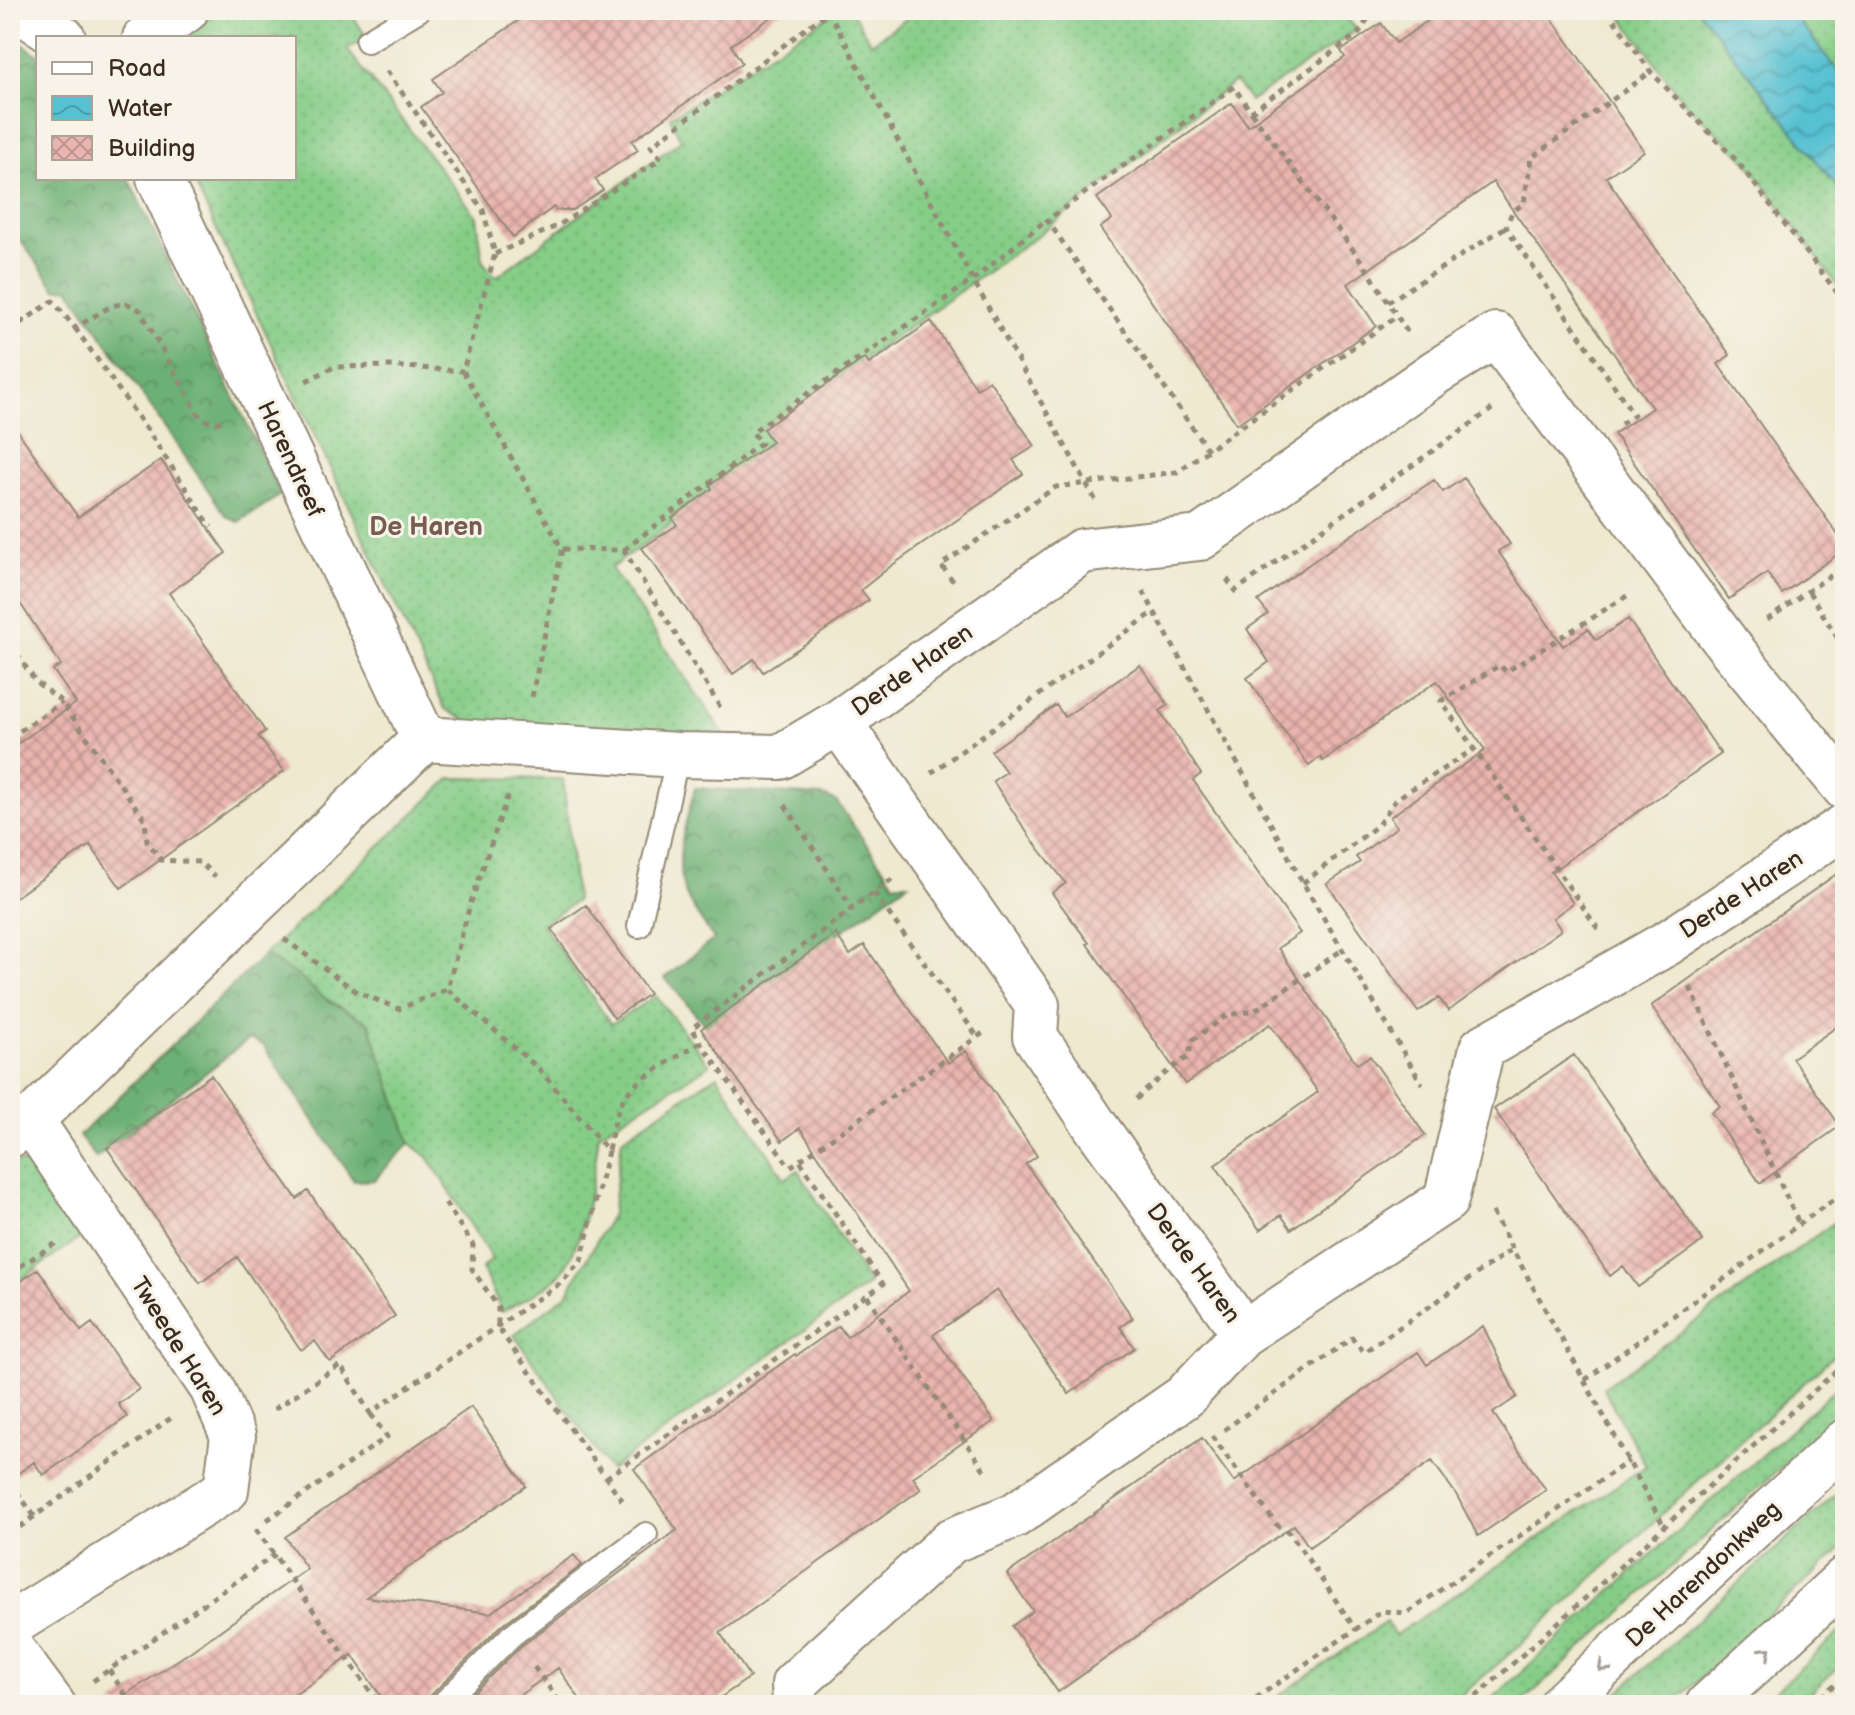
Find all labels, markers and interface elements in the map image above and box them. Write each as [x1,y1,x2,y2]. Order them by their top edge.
legend [36,36,296,180]
text: Road [108,54,166,83]
text: Water [108,94,172,123]
text: Building [108,134,195,163]
street label: Harendreef [251,396,330,522]
district label: De Haren [369,512,483,543]
street label: Derde Haren [846,618,978,723]
street label: Derde Haren [1674,844,1808,945]
street label: Derde Haren [1140,1198,1247,1329]
street label: Tweede Haren [124,1271,233,1421]
street label: De Harendonkweg [1620,1495,1787,1654]
one-way arrow [1756,1648,1771,1662]
one-way arrow [1598,1657,1613,1671]

